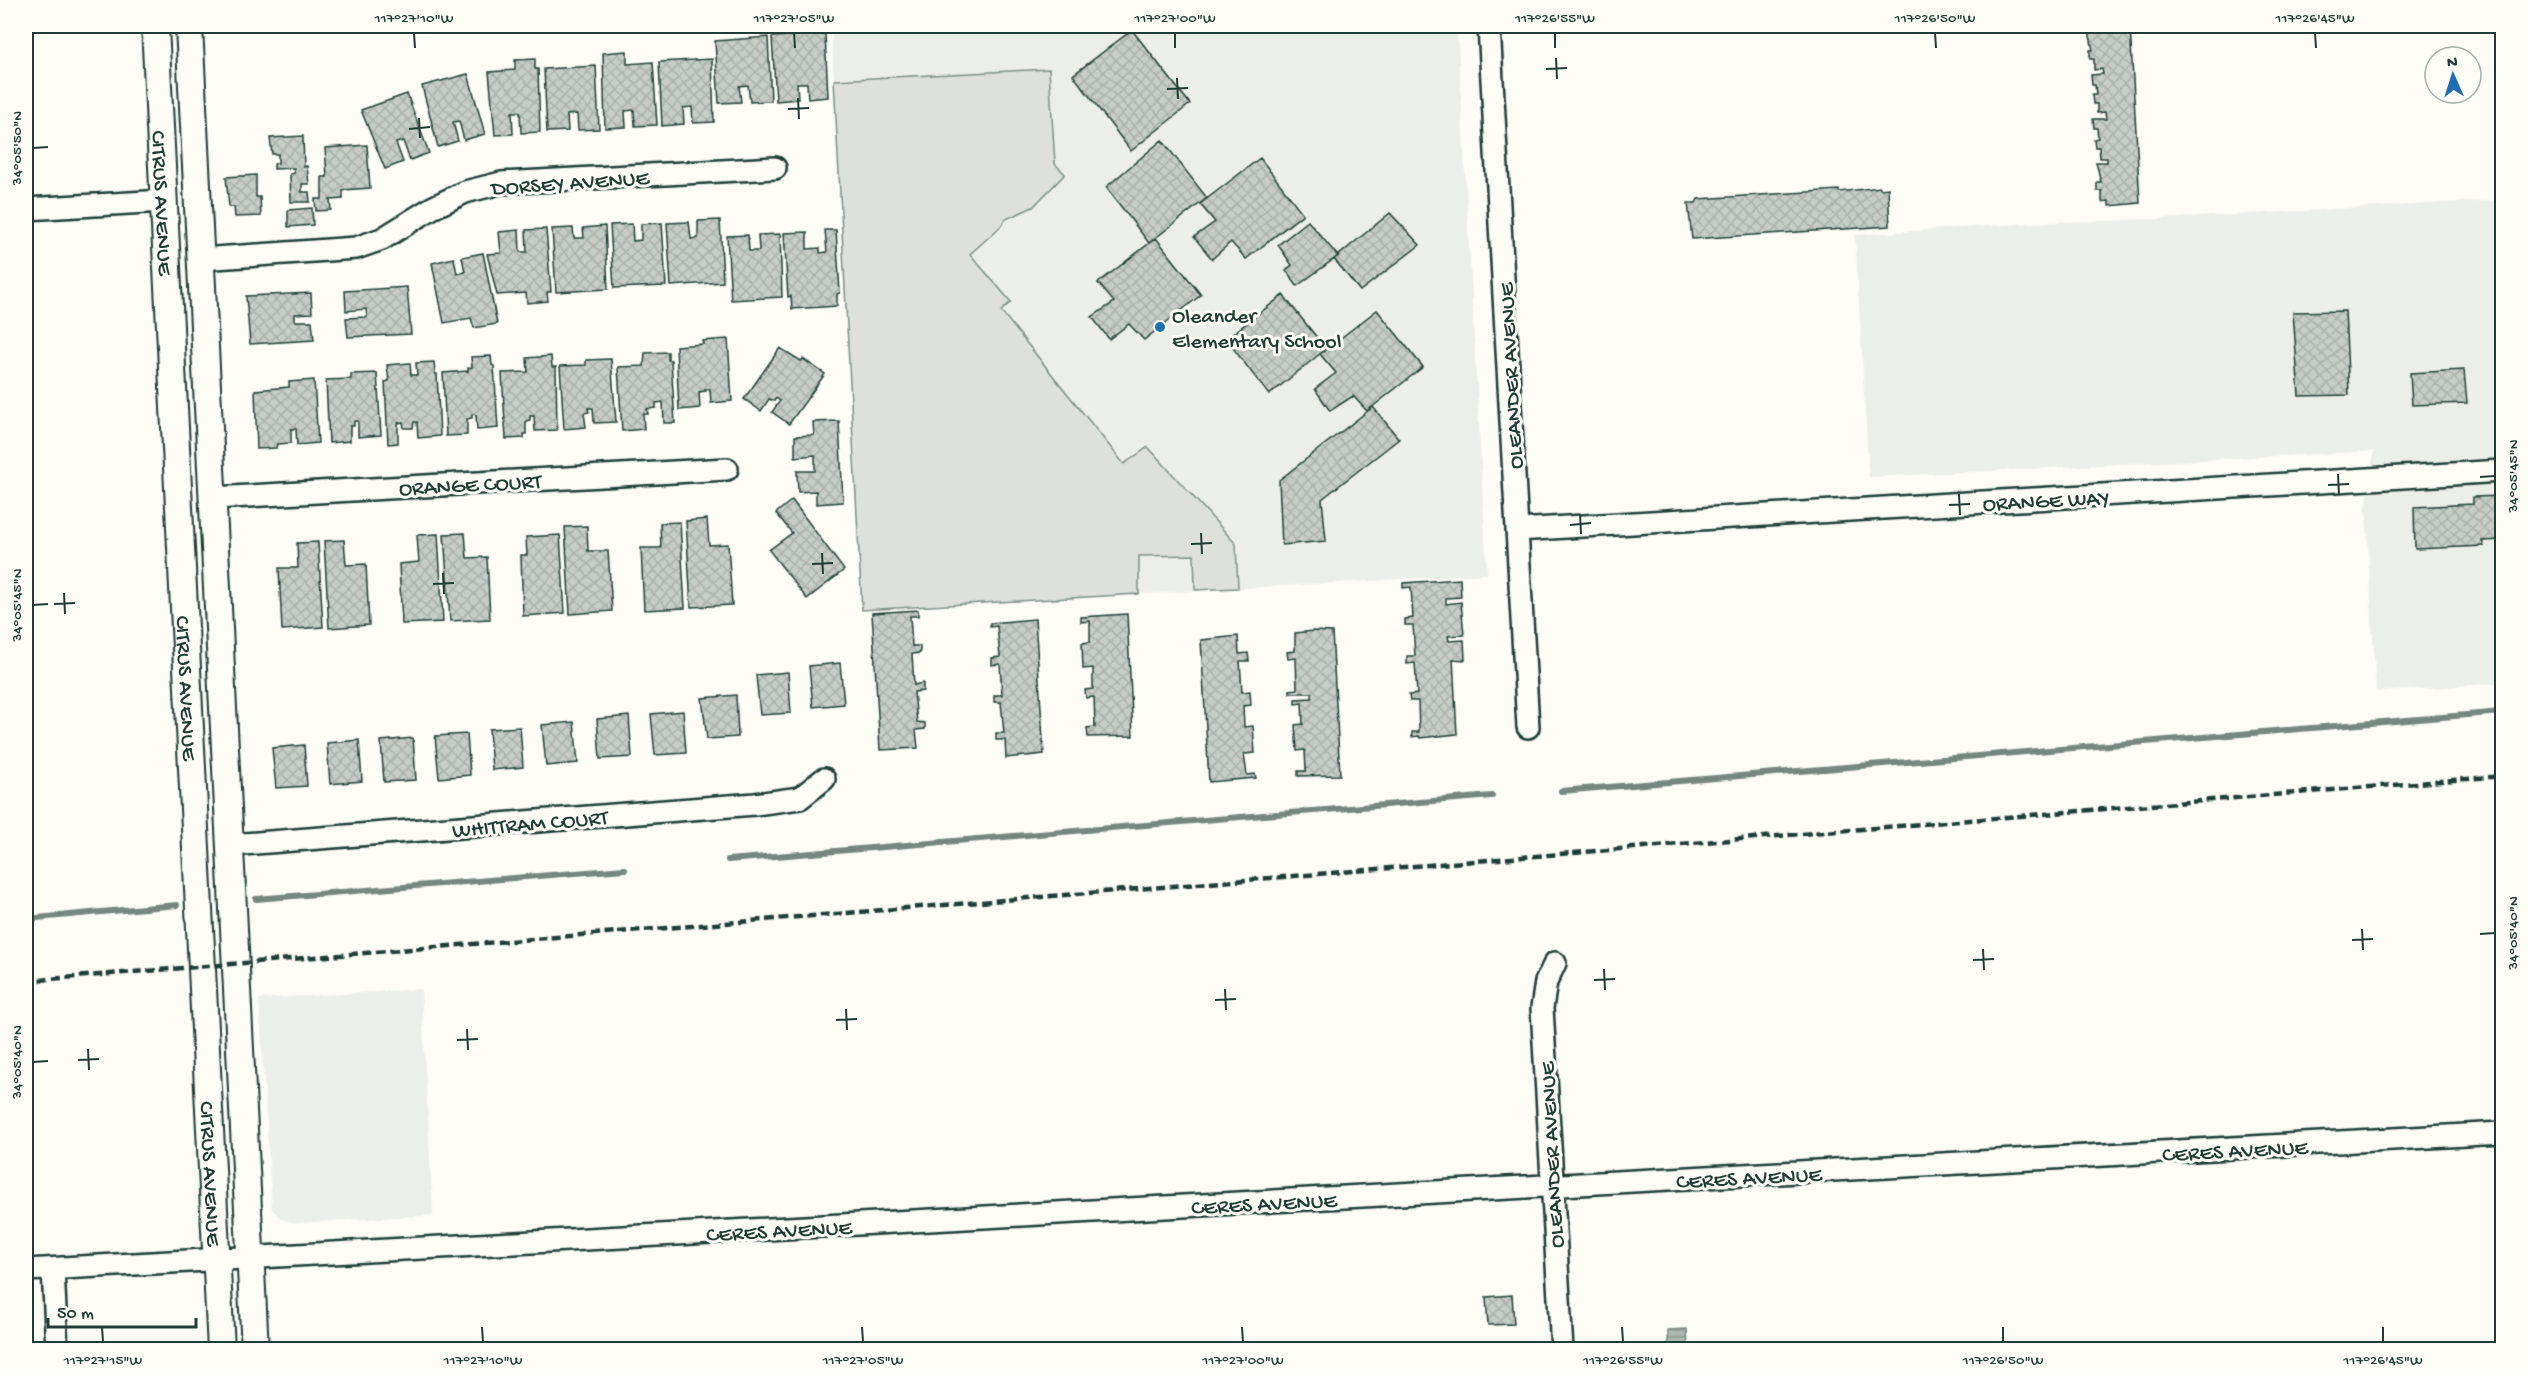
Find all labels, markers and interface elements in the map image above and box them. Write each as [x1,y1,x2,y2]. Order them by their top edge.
text: 117°27'10"W [373,10,454,28]
text: 117°27'05"W [752,10,835,28]
text: 117°27'00"W [1133,10,1216,28]
text: 117°26'55"W [1514,10,1595,28]
text: 117°26'50"W [1894,10,1976,28]
text: 117°26'45"W [2274,10,2355,28]
north arrow [2423,45,2483,105]
text: N [2447,54,2459,73]
text: 34°05'50"N [9,111,27,186]
street label: CITRUS AVENUE [143,130,176,277]
street label: DORSEY AVENUE [489,166,651,204]
street label: OLEANDER AVENUE [1495,281,1531,470]
place label: Oleander Elementary School [1172,305,1342,356]
marker: Oleander Elementary School [1153,320,1167,334]
text: 34°05'45"N [2505,439,2523,513]
street label: ORANGE COURT [398,470,544,504]
street label: ORANGE WAY [1982,487,2110,519]
text: 34°05'45"N [9,568,27,642]
street label: CITRUS AVENUE [167,615,201,763]
street label: WHITTRAM COURT [451,806,611,846]
text: 34°05'40"N [2505,896,2523,971]
text: 34°05'40"N [9,1025,27,1100]
street label: OLEANDER AVENUE [1536,1060,1572,1249]
street label: CITRUS AVENUE [192,1101,225,1248]
street label: CERES AVENUE [2162,1136,2310,1170]
street label: CERES AVENUE [1676,1163,1824,1197]
street label: CERES AVENUE [1191,1189,1339,1223]
street label: CERES AVENUE [706,1216,854,1250]
scale bar [48,1291,196,1329]
text: 50 m [57,1304,94,1325]
text: 117°27'15"W [63,1352,143,1370]
text: 117°27'10"W [442,1352,523,1370]
text: 117°27'05"W [821,1352,904,1370]
text: 117°27'00"W [1201,1352,1284,1370]
text: 117°26'55"W [1582,1352,1663,1370]
text: 117°26'50"W [1962,1352,2044,1370]
text: 117°26'45"W [2342,1352,2423,1370]

